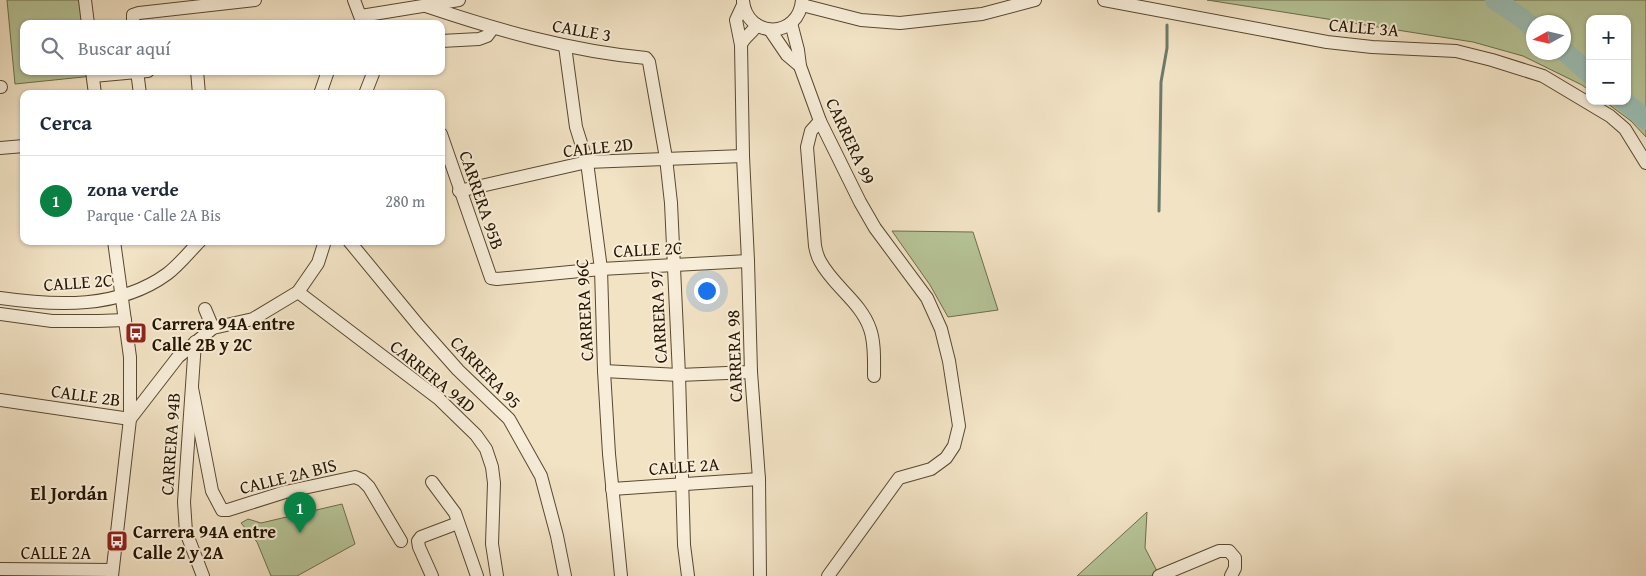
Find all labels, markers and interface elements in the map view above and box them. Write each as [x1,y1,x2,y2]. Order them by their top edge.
street label: CALLE 3A [1328,10,1400,44]
street label: CALLE 3 [550,12,614,48]
north arrow [1526,15,1571,60]
map controls [1586,15,1631,105]
button: + [1586,15,1631,60]
search box [20,20,445,75]
icon: search [38,34,66,62]
text: Buscar aquí [78,34,171,62]
button: − [1586,60,1631,105]
street label: CARRERA 99 [819,93,883,189]
text: Cerca [40,107,92,138]
street label: CALLE 2D [562,130,634,164]
street label: CARRERA 95B [453,147,511,253]
text: zona verde [87,175,179,203]
text: 1 [52,189,60,213]
text: 280 m [385,189,425,213]
text: Parque · Calle 2A Bis [87,203,221,227]
street label: CALLE 2C [613,234,683,264]
street label: CARRERA 96C [568,258,600,362]
street label: CALLE 2C [43,266,114,298]
street label: CARRERA 97 [642,270,674,364]
your location [694,278,720,304]
street label: CARRERA 98 [719,309,749,403]
place label: Carrera 94A entre Calle 2B y 2C [152,310,295,358]
bus stop icon: Carrera 94A entre Calle 2B y 2C [124,321,148,345]
street label: CARRERA 95 [444,329,528,415]
street label: CARRERA 94D [384,333,482,419]
street label: CALLE 2B [50,377,122,413]
street label: CARRERA 94B [153,392,187,496]
street label: CALLE 2A [648,450,720,482]
street label: CALLE 2A BIS [237,451,339,501]
district label: El Jordán [30,479,108,507]
pin: 1 [284,492,316,533]
place label: Carrera 94A entre Calle 2 y 2A [133,518,276,566]
bus stop icon: Carrera 94A entre Calle 2 y 2A [105,529,129,553]
street label: CALLE 2A [21,539,91,566]

